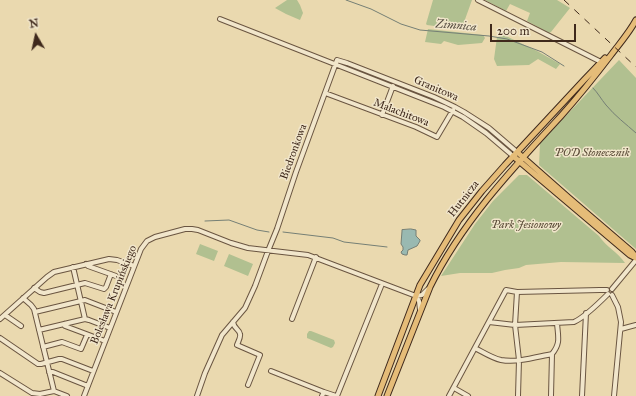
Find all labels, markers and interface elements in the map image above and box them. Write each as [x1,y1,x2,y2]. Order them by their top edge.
north arrow [16,16,56,56]
scale bar [492,16,578,42]
text: N [28,17,40,31]
water label: Zimnica [435,17,477,35]
text: 200 m [497,24,530,38]
street label: Granitowa [412,74,460,104]
street label: Malachitowa [371,96,431,130]
street label: Biedronkowa [278,122,310,182]
park label: POD Słonecznik [554,146,630,160]
street label: Hutnicza [446,178,482,220]
park label: Park Jesionowy [491,218,561,232]
street label: Bolesława Krupińskiego [88,243,140,347]

